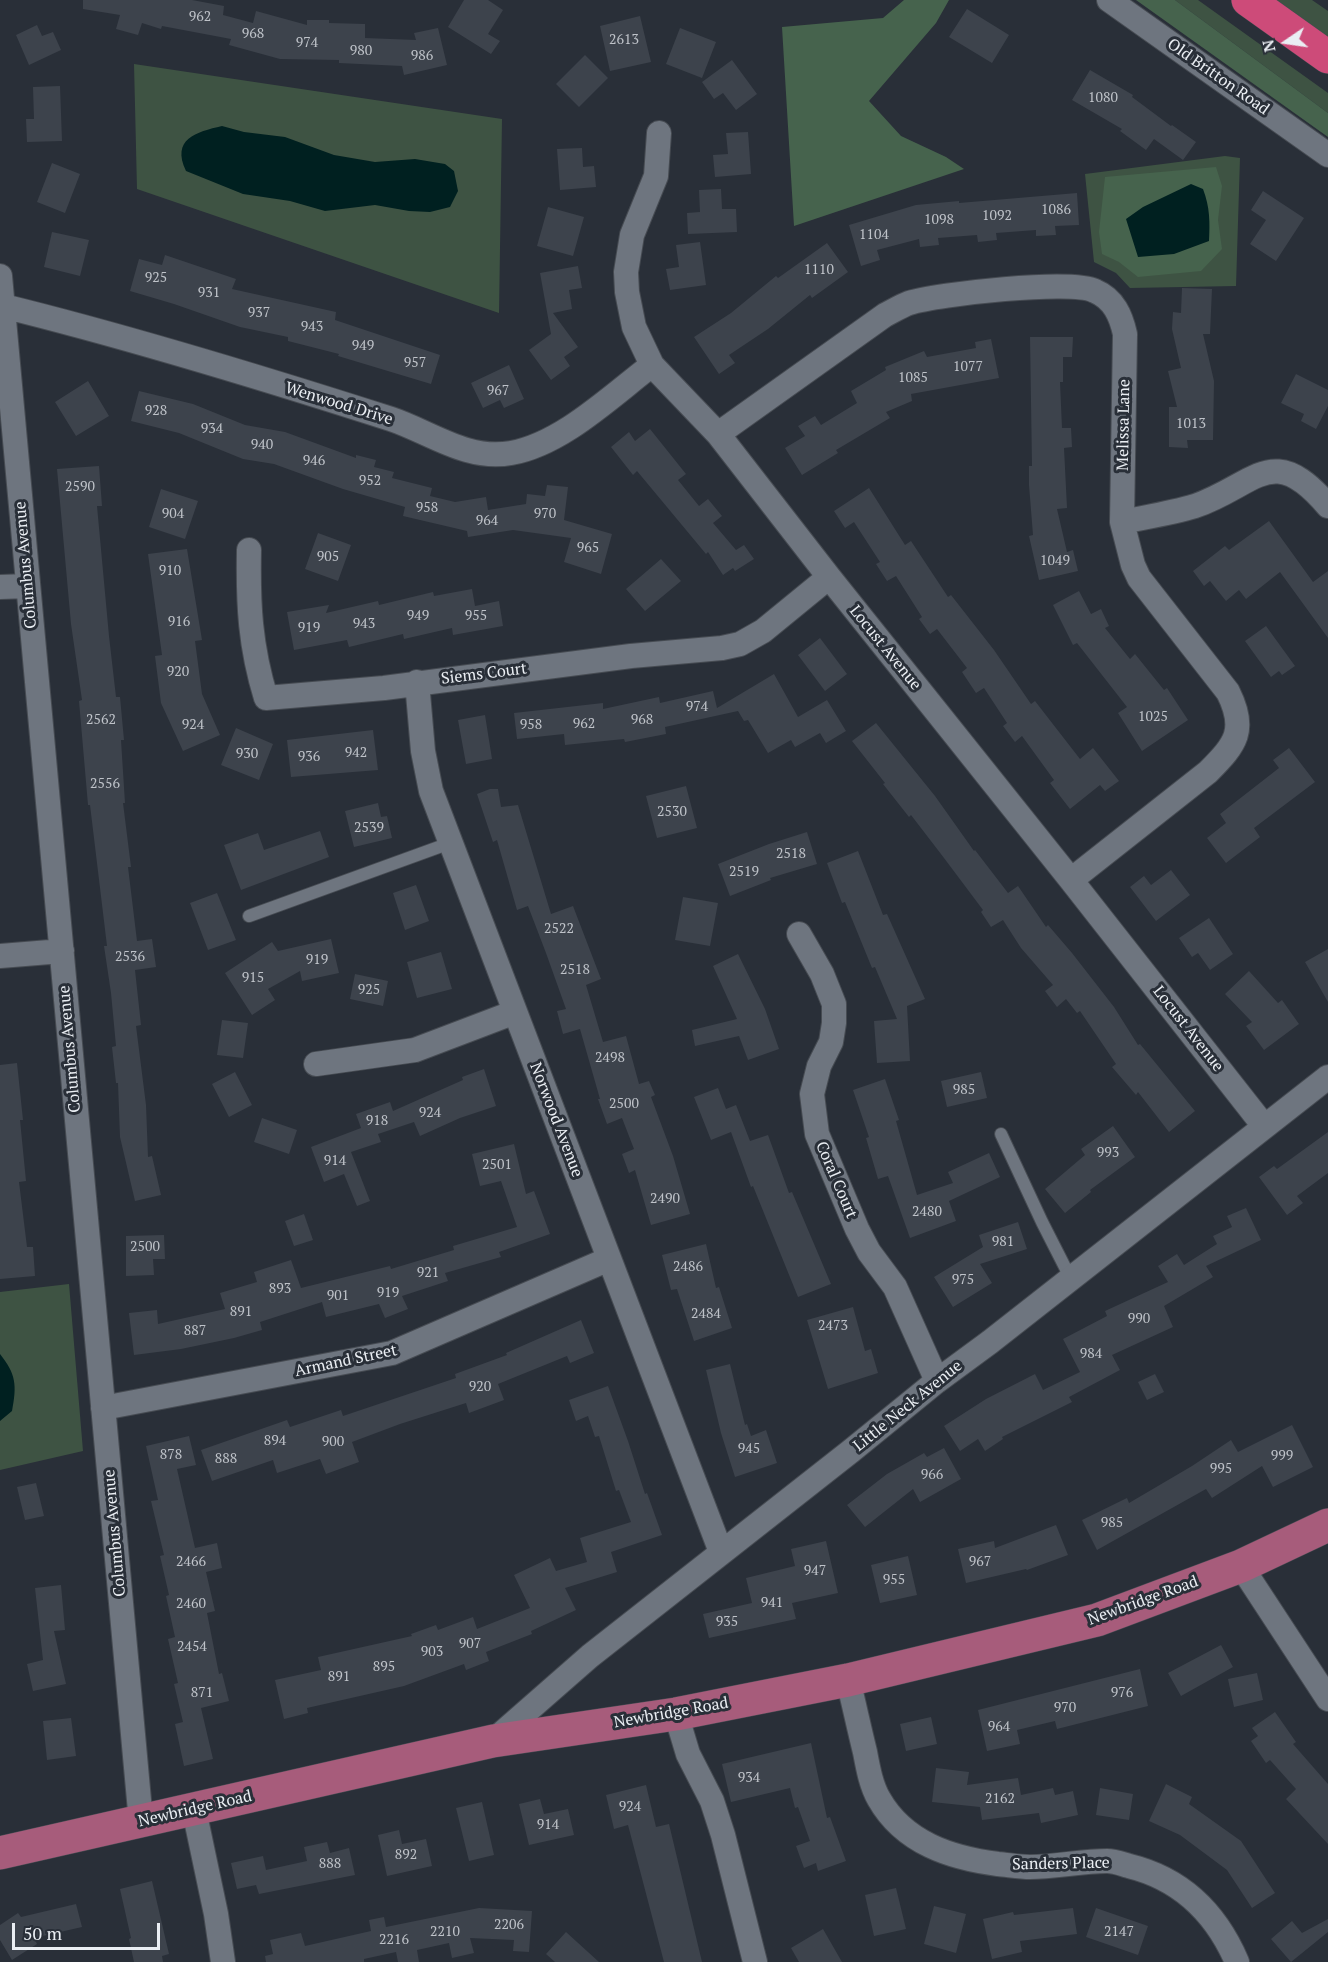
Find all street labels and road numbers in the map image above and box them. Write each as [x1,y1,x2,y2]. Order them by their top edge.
street label: Old Britton Road [1163,35,1273,119]
street label: Wenwood Drive [283,379,395,429]
street label: Melissa Lane [1114,379,1134,471]
street label: Columbus Avenue [11,501,41,629]
street label: Locust Avenue [845,602,925,694]
street label: Siems Court [440,659,528,689]
street label: Locust Avenue [1149,982,1227,1076]
street label: Columbus Avenue [55,985,85,1113]
street label: Norwood Avenue [525,1060,587,1180]
street label: Coral Court [811,1139,861,1221]
street label: Armand Street [293,1341,399,1381]
street label: Little Neck Avenue [850,1356,966,1456]
street label: Columbus Avenue [100,1469,130,1597]
street label: Newbridge Road [1085,1572,1201,1630]
street label: Newbridge Road [612,1693,730,1733]
street label: Newbridge Road [136,1787,254,1831]
street label: Sanders Place [1012,1854,1110,1874]

